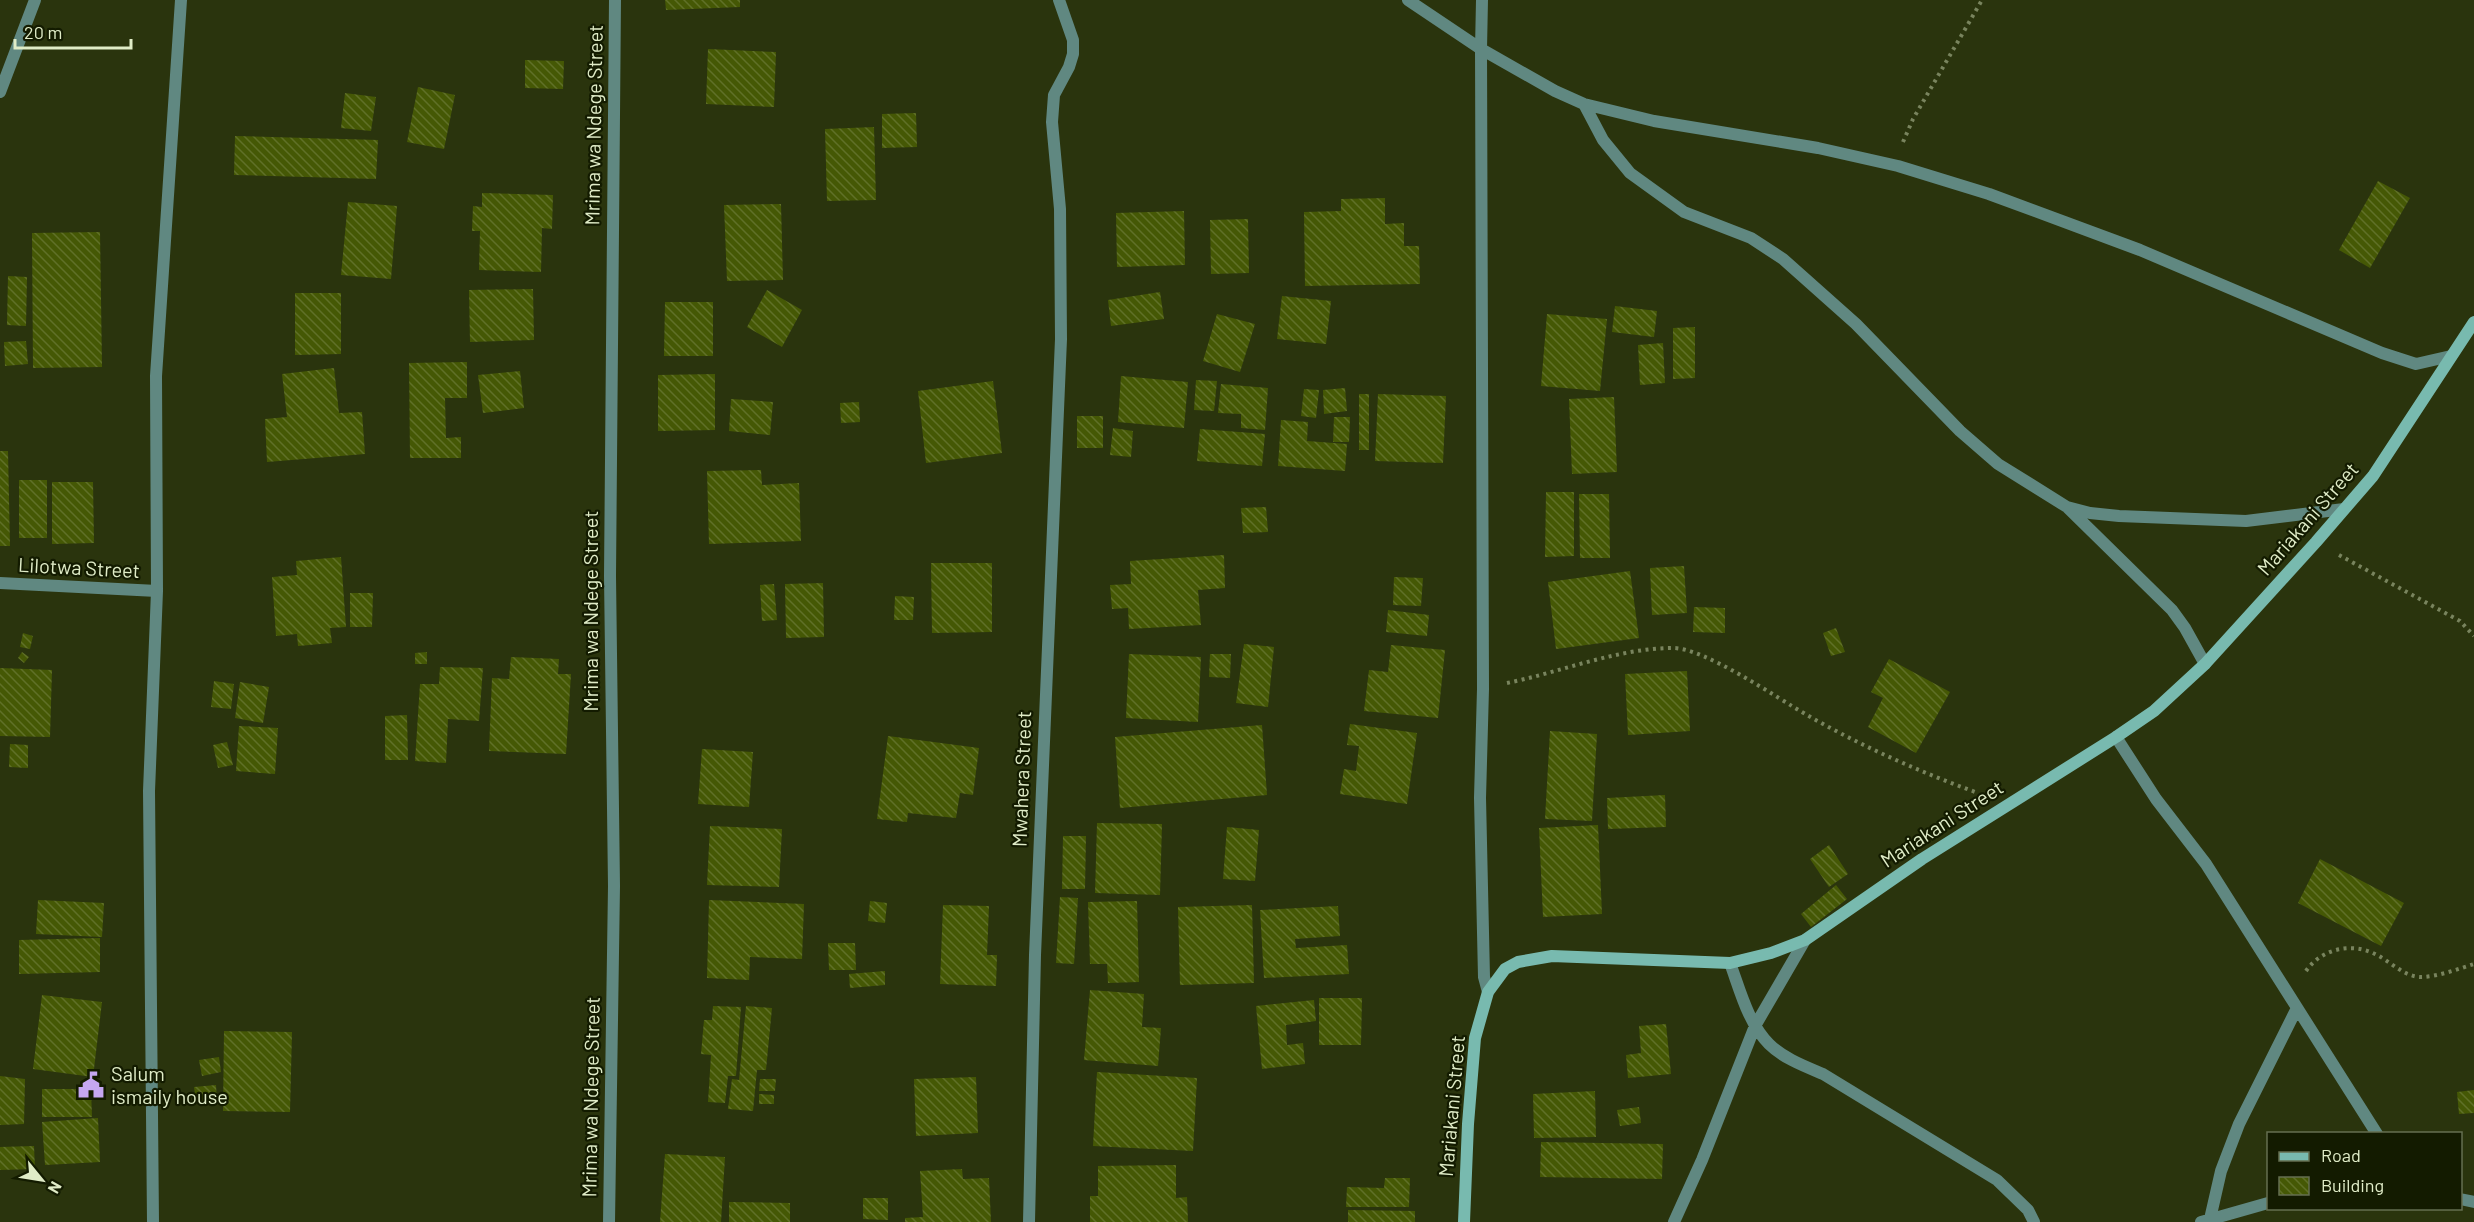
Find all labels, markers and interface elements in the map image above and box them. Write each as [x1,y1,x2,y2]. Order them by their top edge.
scale bar [15,12,130,50]
text: 20 m [24,21,62,43]
street label: Mrima wa Ndege Street [579,24,607,226]
street label: Mariakani Street [2252,457,2363,580]
street label: Mrima wa Ndege Street [578,511,602,711]
street label: Lilotwa Street [17,552,141,582]
street label: Mwahera Street [1007,711,1035,847]
street label: Mariakani Street [1876,775,2007,872]
street label: Mrima wa Ndege Street [576,996,604,1198]
street label: Mariakani Street [1433,1034,1469,1178]
place label: Salum ismaily house [111,1061,228,1108]
public building icon: Salum ismaily house [76,1070,106,1100]
legend [2267,1132,2462,1210]
text: Road [2321,1144,2361,1166]
north arrow [12,1150,72,1210]
text: Building [2321,1174,2384,1196]
text: N [45,1178,66,1197]

